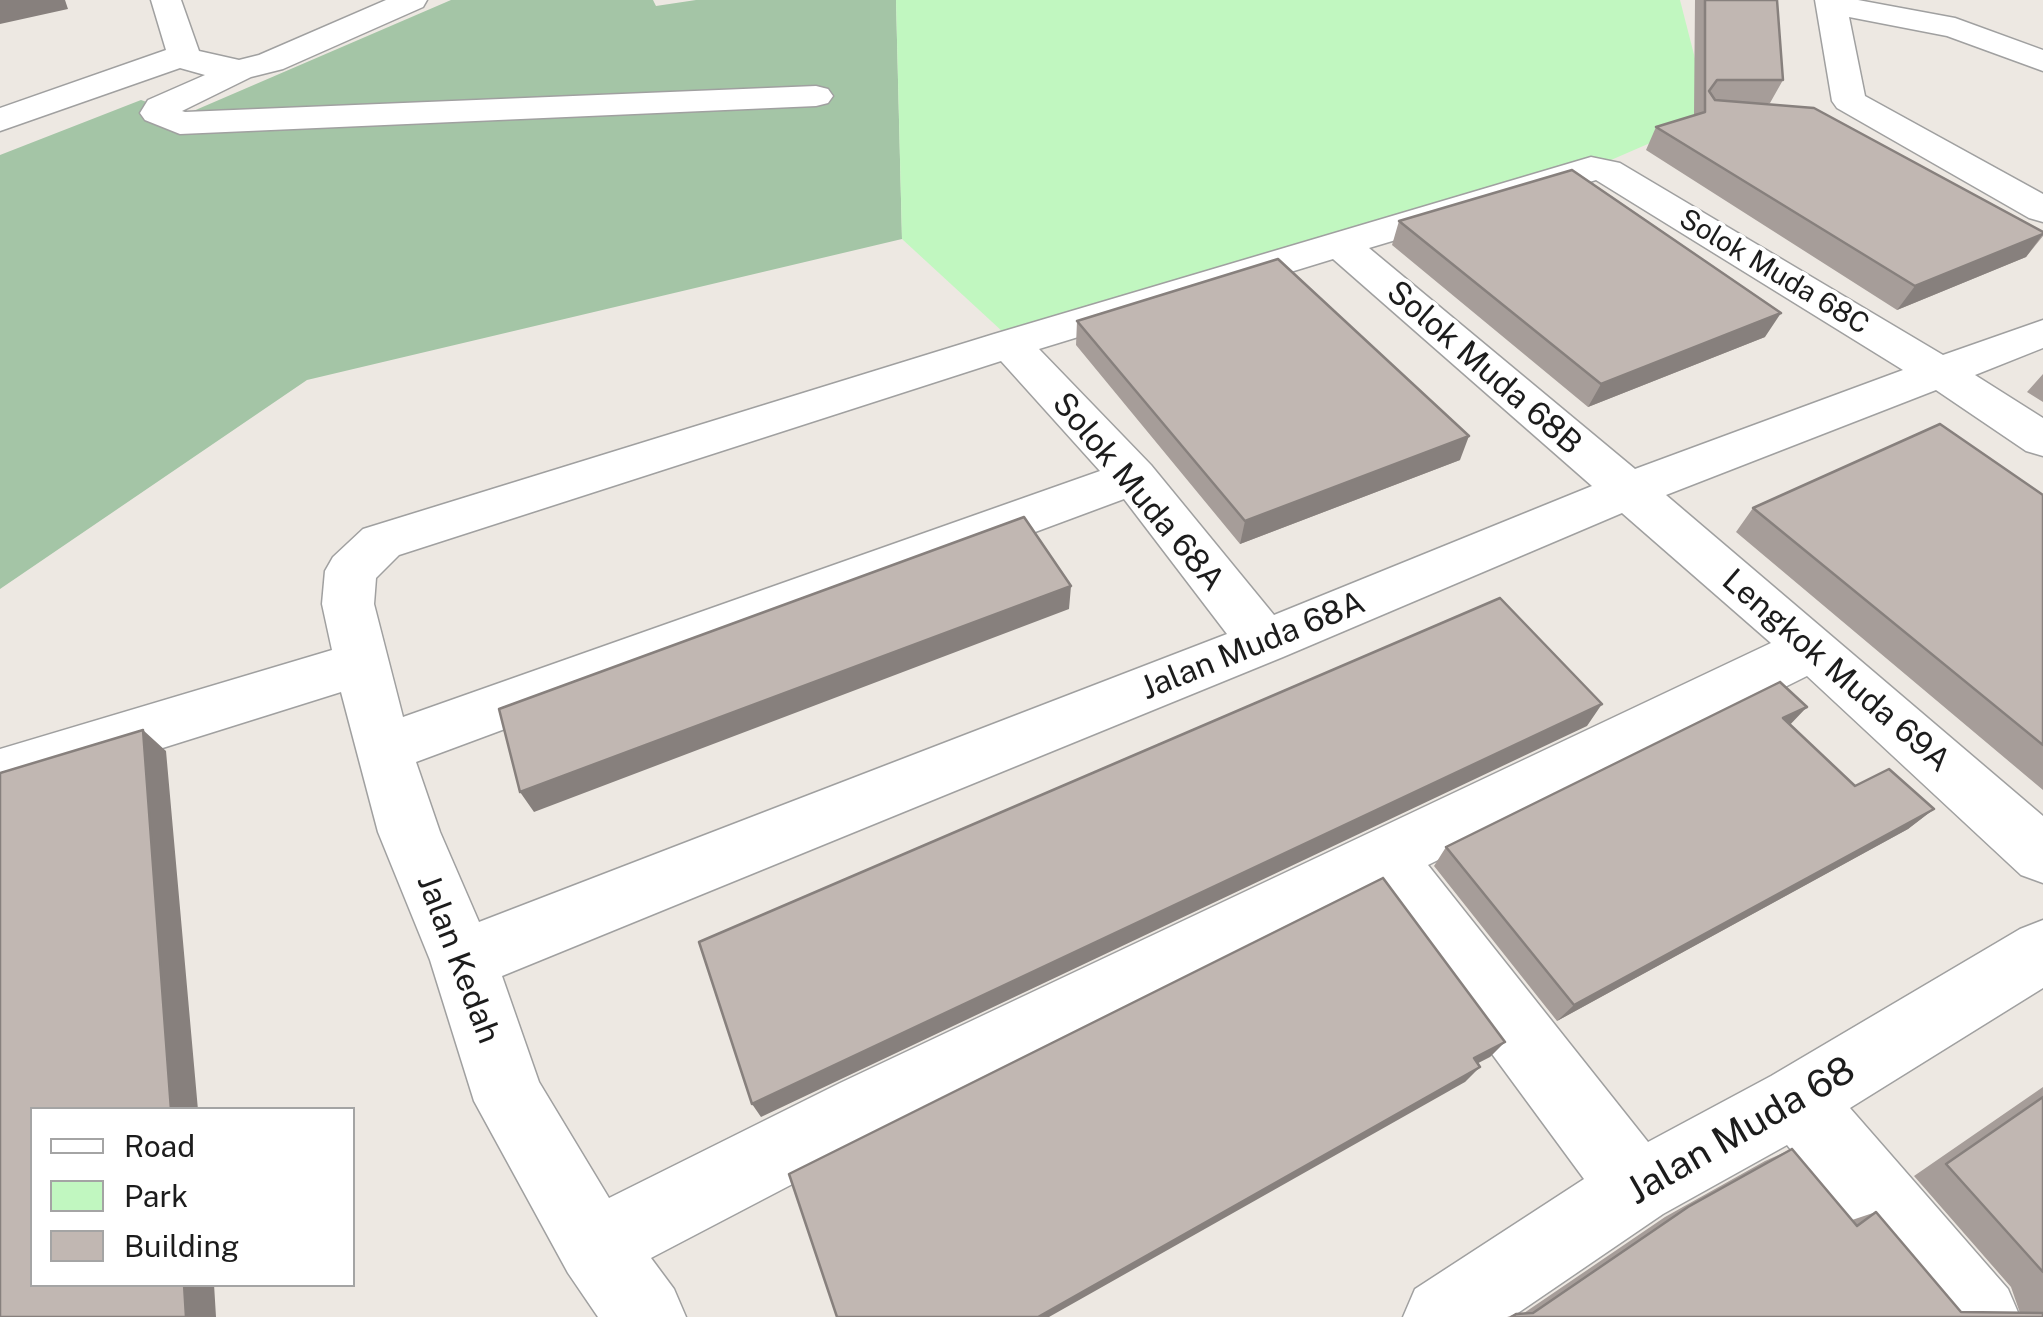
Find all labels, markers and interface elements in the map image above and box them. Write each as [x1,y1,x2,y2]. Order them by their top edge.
street label: Solok Muda 68C [1673,202,1875,342]
street label: Solok Muda 68B [1379,273,1589,463]
street label: Solok Muda 68A [1044,385,1232,599]
street label: Lengkok Muda 69A [1714,562,1958,780]
street label: Jalan Muda 68A [1135,584,1371,708]
street label: Jalan Kedah [408,869,508,1049]
street label: Jalan Muda 68 [1619,1047,1863,1215]
legend [30,1107,355,1287]
text: Road [124,1128,195,1164]
text: Park [124,1178,188,1214]
text: Building [124,1228,239,1264]

